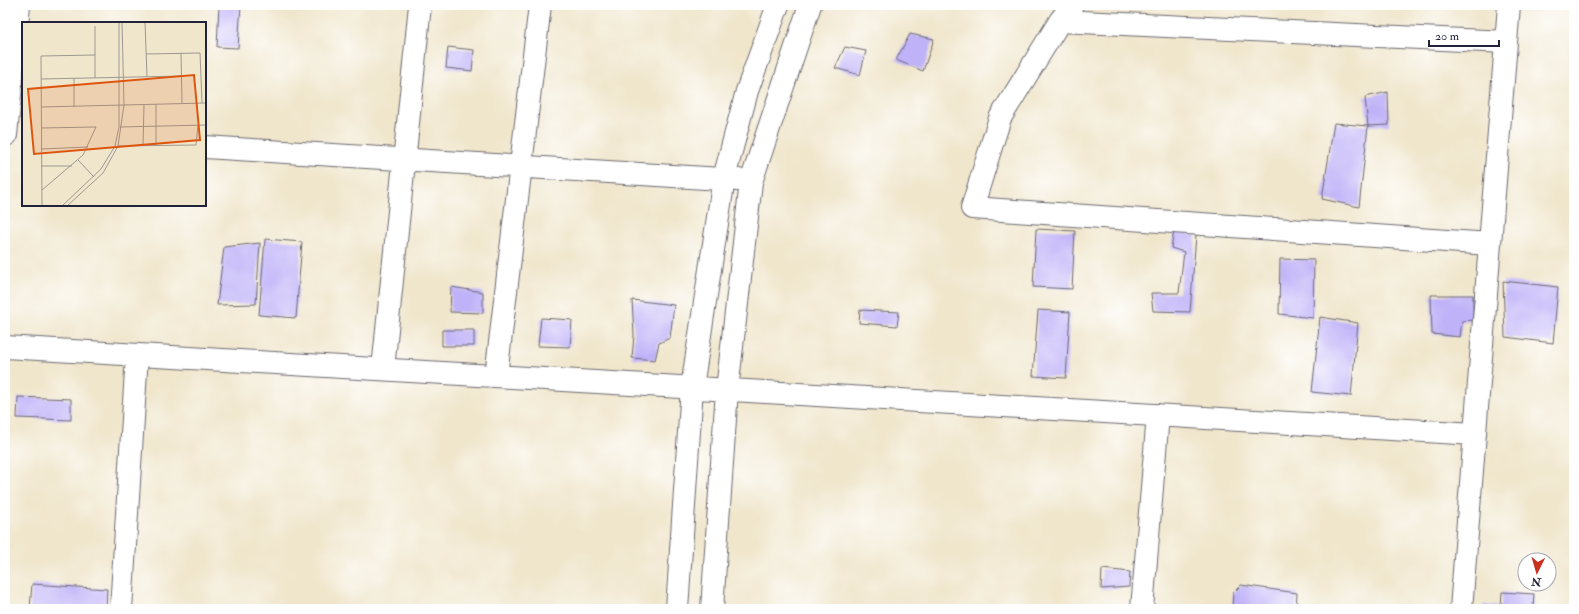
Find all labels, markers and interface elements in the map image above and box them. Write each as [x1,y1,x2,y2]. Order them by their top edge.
inset map [22,22,206,206]
scale bar [1429,22,1499,48]
text: 20 m [1435,29,1460,44]
north arrow [1517,552,1557,592]
text: N [1530,574,1543,588]

